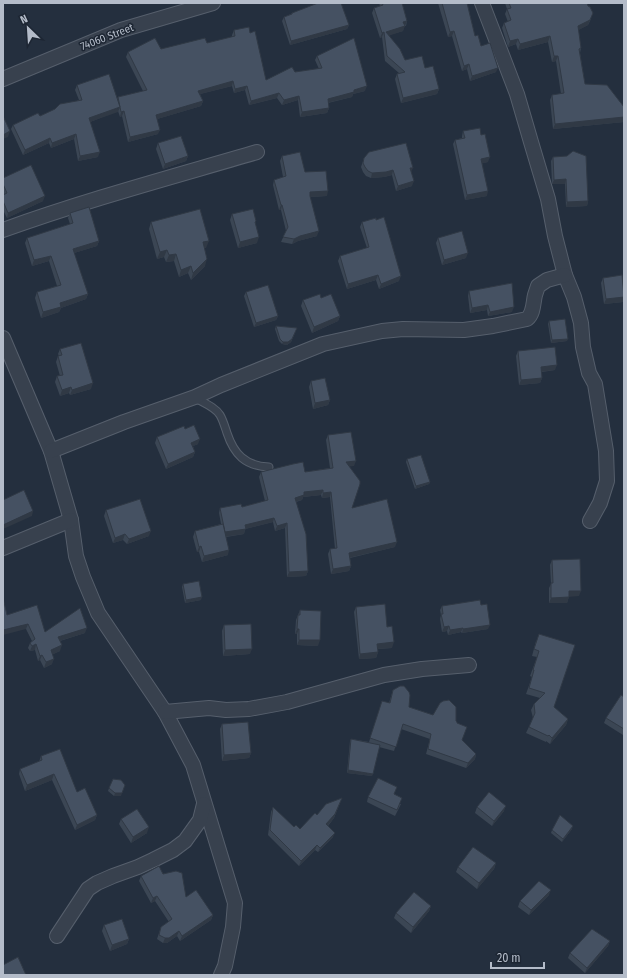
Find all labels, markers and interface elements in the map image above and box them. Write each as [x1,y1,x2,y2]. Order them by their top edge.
north arrow [8,8,48,48]
text: N [18,12,30,27]
street label: 74060 Street [79,21,136,53]
scale bar [491,944,544,970]
text: 20 m [497,951,521,965]

